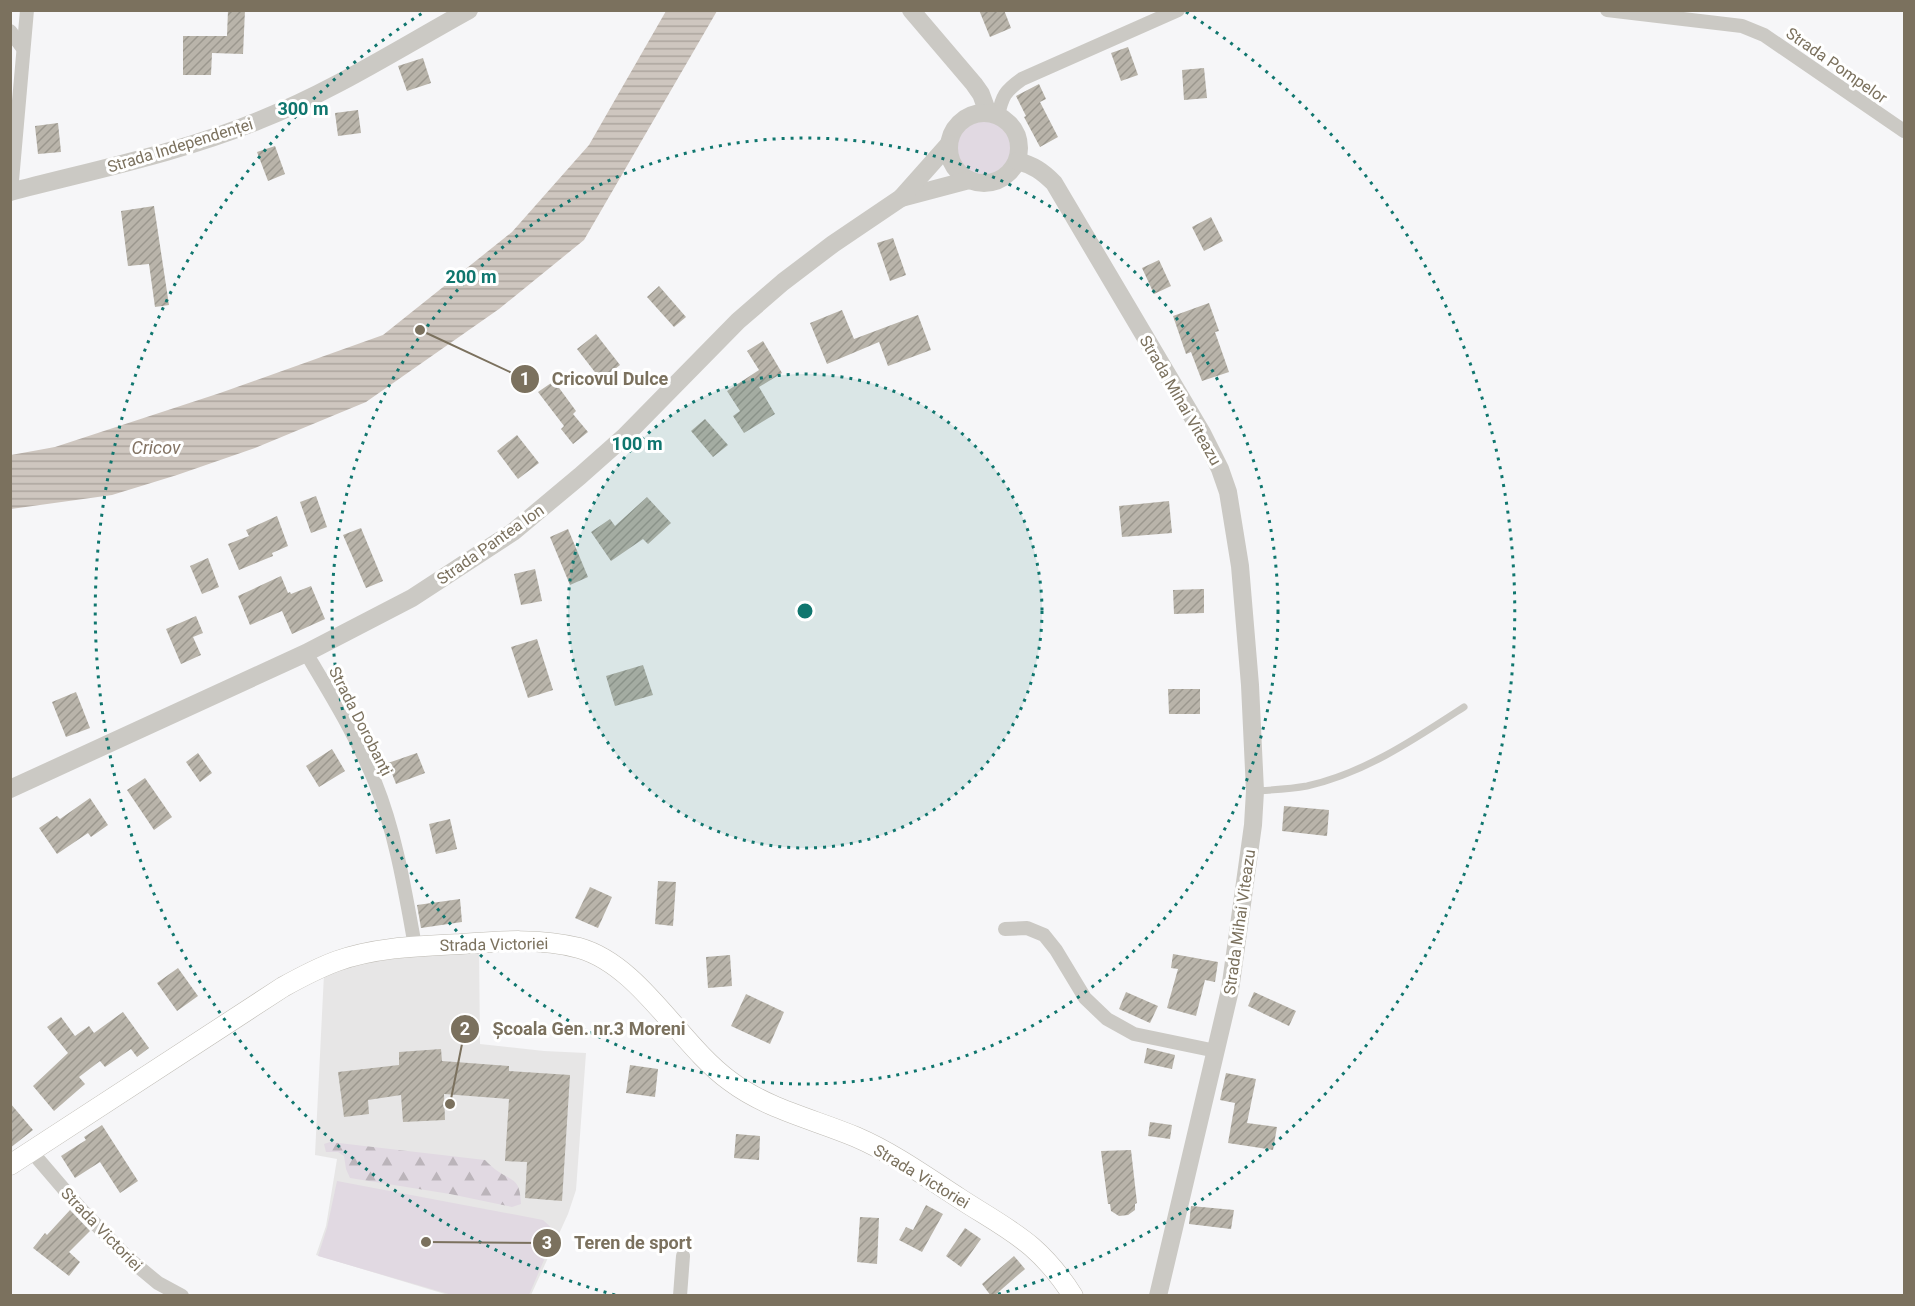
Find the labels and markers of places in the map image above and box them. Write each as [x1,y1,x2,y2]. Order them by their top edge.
callout: Cricovul Dulce [510,361,681,397]
centre of rings [795,601,815,621]
callout: Școala Gen. nr.3 Moreni [450,1011,697,1047]
callout: Teren de sport [532,1225,704,1261]

